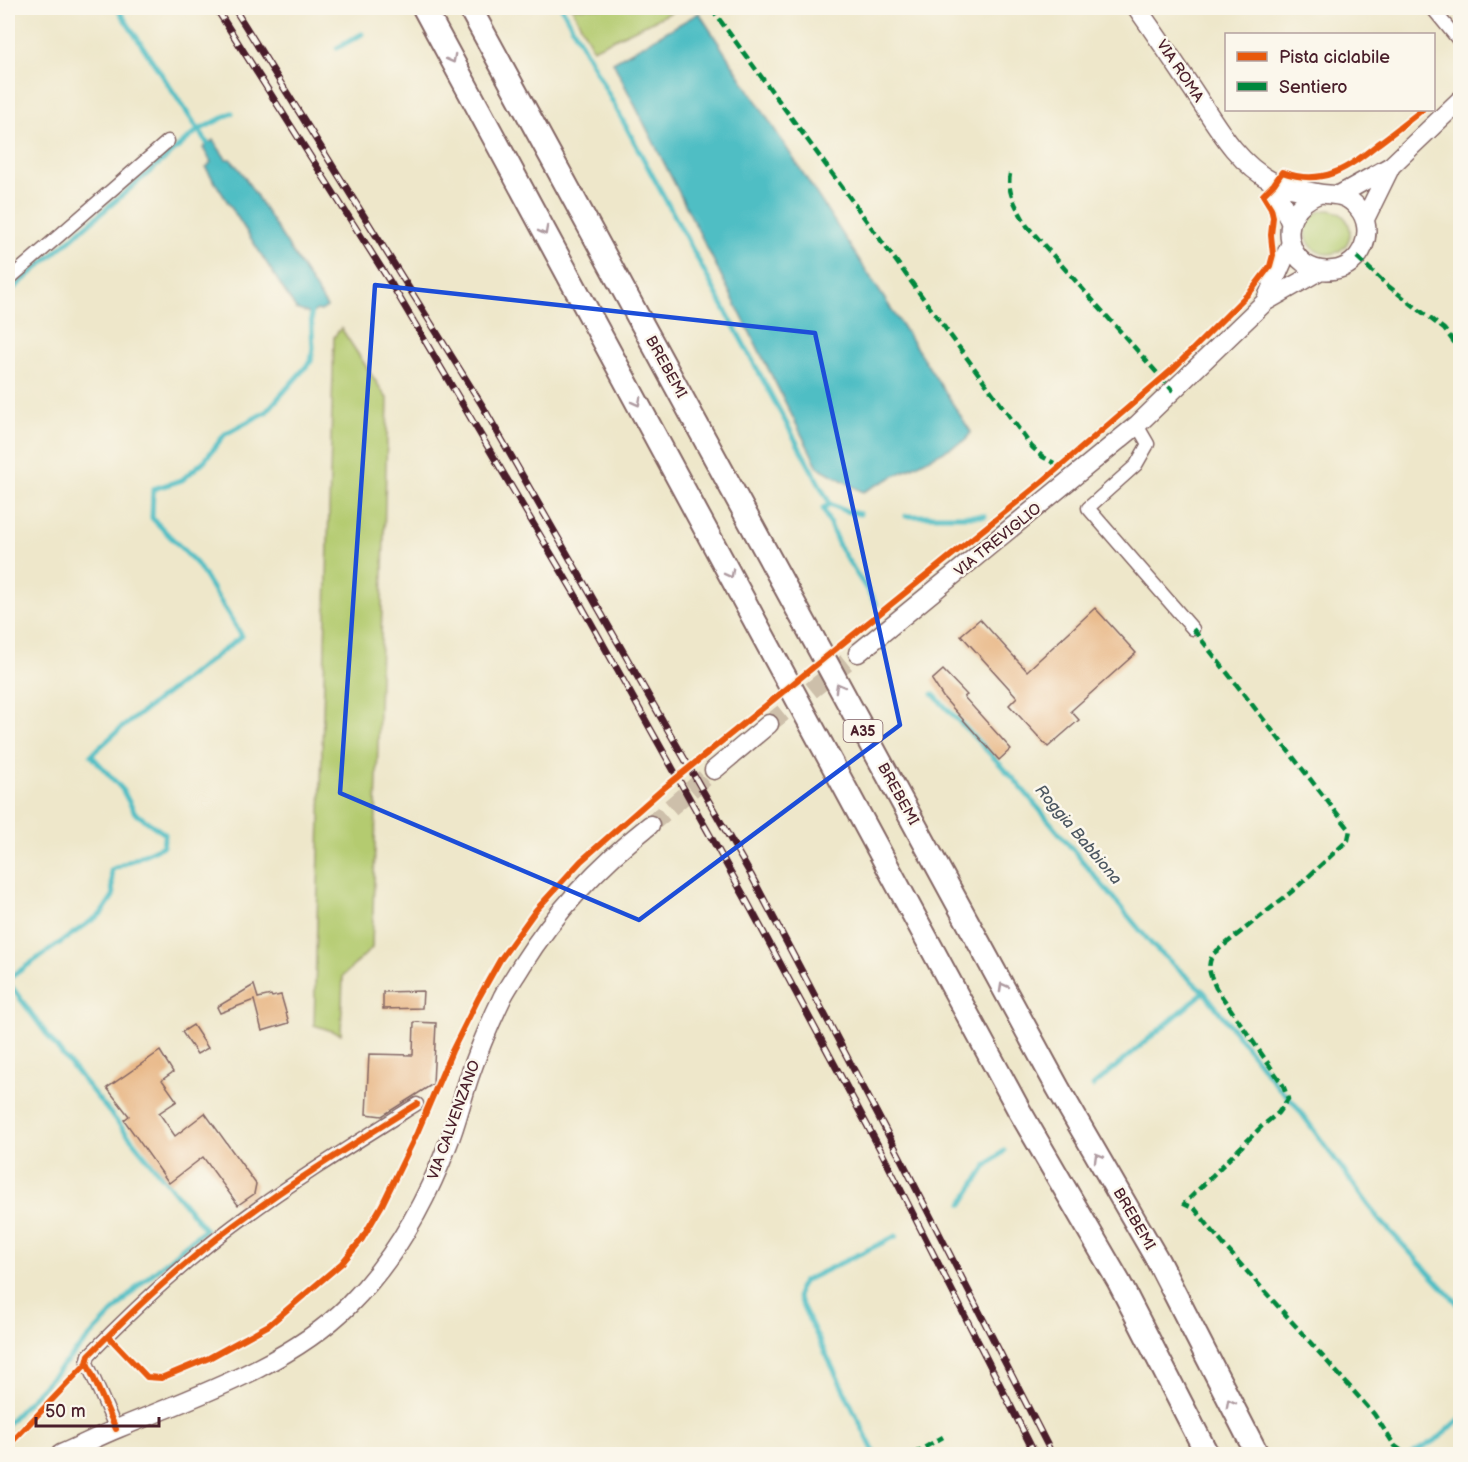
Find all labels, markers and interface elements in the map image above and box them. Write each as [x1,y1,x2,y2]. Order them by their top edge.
legend [1225,33,1435,111]
street label: VIA ROMA [1152,36,1208,107]
text: Pista ciclabile [1279,47,1390,68]
one-way arrow [445,53,456,63]
text: Sentiero [1279,77,1348,98]
one-way arrow [537,224,548,235]
street label: BREBEMI [641,332,691,402]
one-way arrow [630,396,641,406]
street label: VIA TREVIGLIO [951,499,1045,581]
one-way arrow [723,567,734,578]
one-way arrow [835,682,846,693]
road number: A35 [844,720,882,742]
street label: BREBEMI [873,759,923,829]
water label: Roggia Babbiona [1031,781,1125,889]
one-way arrow [999,983,1010,993]
street label: VIA CALVENZANO [424,1058,484,1182]
one-way arrow [1094,1153,1105,1163]
street label: BREBEMI [1109,1185,1160,1254]
scale bar [36,1390,159,1428]
one-way arrow [1226,1399,1237,1409]
text: 50 m [45,1401,86,1422]

